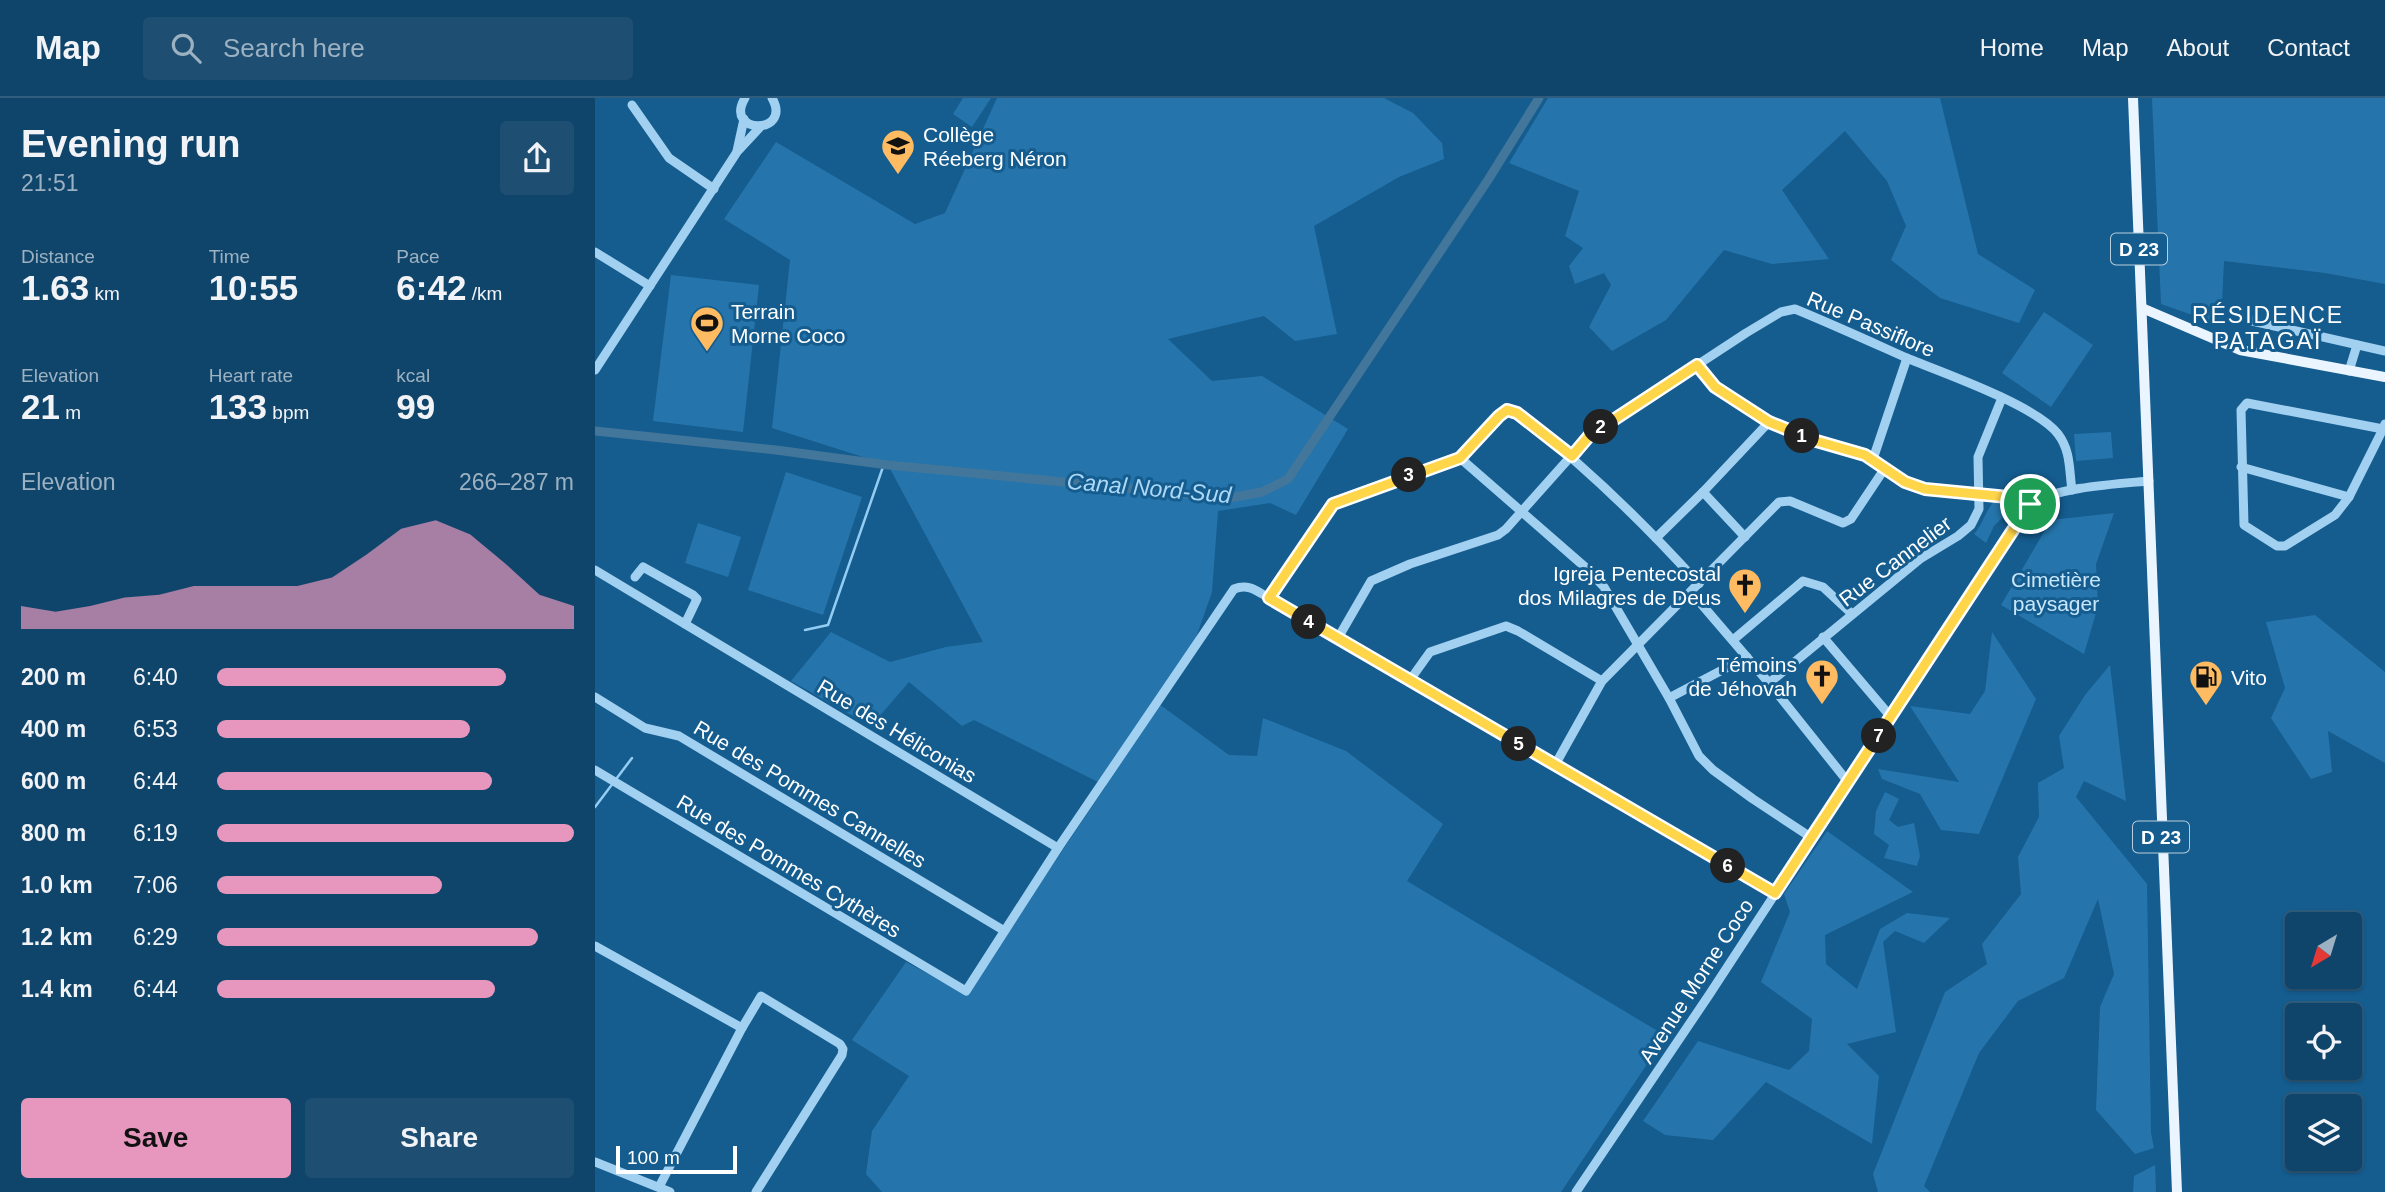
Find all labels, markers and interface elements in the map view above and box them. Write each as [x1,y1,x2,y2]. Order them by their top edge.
search box [143,17,633,80]
text: Map [35,29,101,66]
icon: search [167,29,205,67]
text: Search here [223,33,365,63]
text: Home [1980,34,2044,61]
text: Map [2082,34,2129,61]
text: About [2167,34,2229,61]
text: Contact [2267,34,2350,61]
button: share [500,121,574,195]
text: Evening run [21,123,241,165]
place label: Collège Réeberg Néron [923,123,1067,170]
school or university icon: Collège Réeberg Néron [879,127,917,176]
text: 21:51 [21,170,79,196]
road number: D 23 [2111,234,2167,265]
text: Distance [21,246,95,267]
text: Time [209,246,250,267]
text: Pace [396,246,440,267]
text: 1.63 [21,268,89,307]
text: 10:55 [209,268,298,307]
text: 6:42 [396,268,466,307]
text: km [89,283,120,304]
text: /km [466,283,502,304]
street label: Rue Passiflore [1804,287,1938,361]
place label: Terrain Morne Coco [731,300,845,347]
district label: RÉSIDENCE PATAGAÏ [2192,302,2344,354]
sports icon: Terrain Morne Coco [688,304,726,353]
text: Elevation [21,365,99,386]
text: Heart rate [209,365,293,386]
text: kcal [396,365,430,386]
text: 21 [21,387,60,426]
text: 133 [209,387,267,426]
text: 99 [396,387,435,426]
text: m [60,402,81,423]
text: bpm [267,402,309,423]
pin: 2 [1583,410,1619,444]
text: 2 [1595,416,1606,437]
pin: 1 [1785,418,1819,454]
text: 1 [1796,425,1807,446]
pin: 3 [1391,458,1427,492]
text: 3 [1403,464,1414,485]
water label: Canal Nord-Sud [1066,468,1233,508]
text: Elevation [21,469,116,495]
text: 266–287 m [459,469,574,495]
pin [2000,474,2060,534]
icon: arrive [2011,485,2049,523]
street label: Rue Cannelier [1834,511,1956,611]
place label: Igreja Pentecostal dos Milagres de Deus [1518,562,1721,609]
church icon: Igreja Pentecostal dos Milagres de Deus [1726,566,1764,615]
park label: Cimetière paysager [2011,568,2101,615]
pin: 4 [1291,604,1327,640]
text: 4 [1303,611,1314,632]
place label: Témoins de Jéhovah [1688,653,1797,700]
church icon: Témoins de Jéhovah [1803,657,1841,706]
fuel station icon: Vito [2187,658,2225,707]
text: 200 m [21,664,86,690]
text: 6:40 [133,664,178,690]
place label: Vito [2231,666,2267,689]
street label: Rue des Héliconias [814,675,980,787]
text: 400 m [21,716,86,742]
text: 6:53 [133,716,178,742]
street label: Rue des Pommes Cannelles [690,716,930,872]
pin: 7 [1861,718,1897,754]
text: 7 [1873,725,1884,746]
pin: 5 [1501,726,1537,762]
text: 5 [1513,733,1524,754]
text: 600 m [21,768,86,794]
text: 6:44 [133,768,178,794]
street label: Rue des Pommes Cythères [673,790,905,942]
text: 800 m [21,820,86,846]
text: 6:19 [133,820,178,846]
road number: D 23 [2133,822,2189,852]
pin: 6 [1711,848,1745,884]
text: 6 [1722,855,1733,876]
text: 1.0 km [21,872,93,898]
text: 7:06 [133,872,178,898]
street label: Avenue Morne Coco [1634,895,1758,1067]
north arrow [2285,912,2363,989]
map controls [2285,912,2362,1171]
text: 1.2 km [21,924,93,950]
text: 6:29 [133,924,178,950]
text: 1.4 km [21,976,93,1002]
text: 6:44 [133,976,178,1002]
button: locate [2285,1003,2362,1080]
button: layers [2285,1094,2362,1171]
button: Save [21,1098,291,1178]
button: Share [305,1098,574,1178]
scale bar [616,1143,737,1175]
text: 100 m [627,1147,680,1168]

